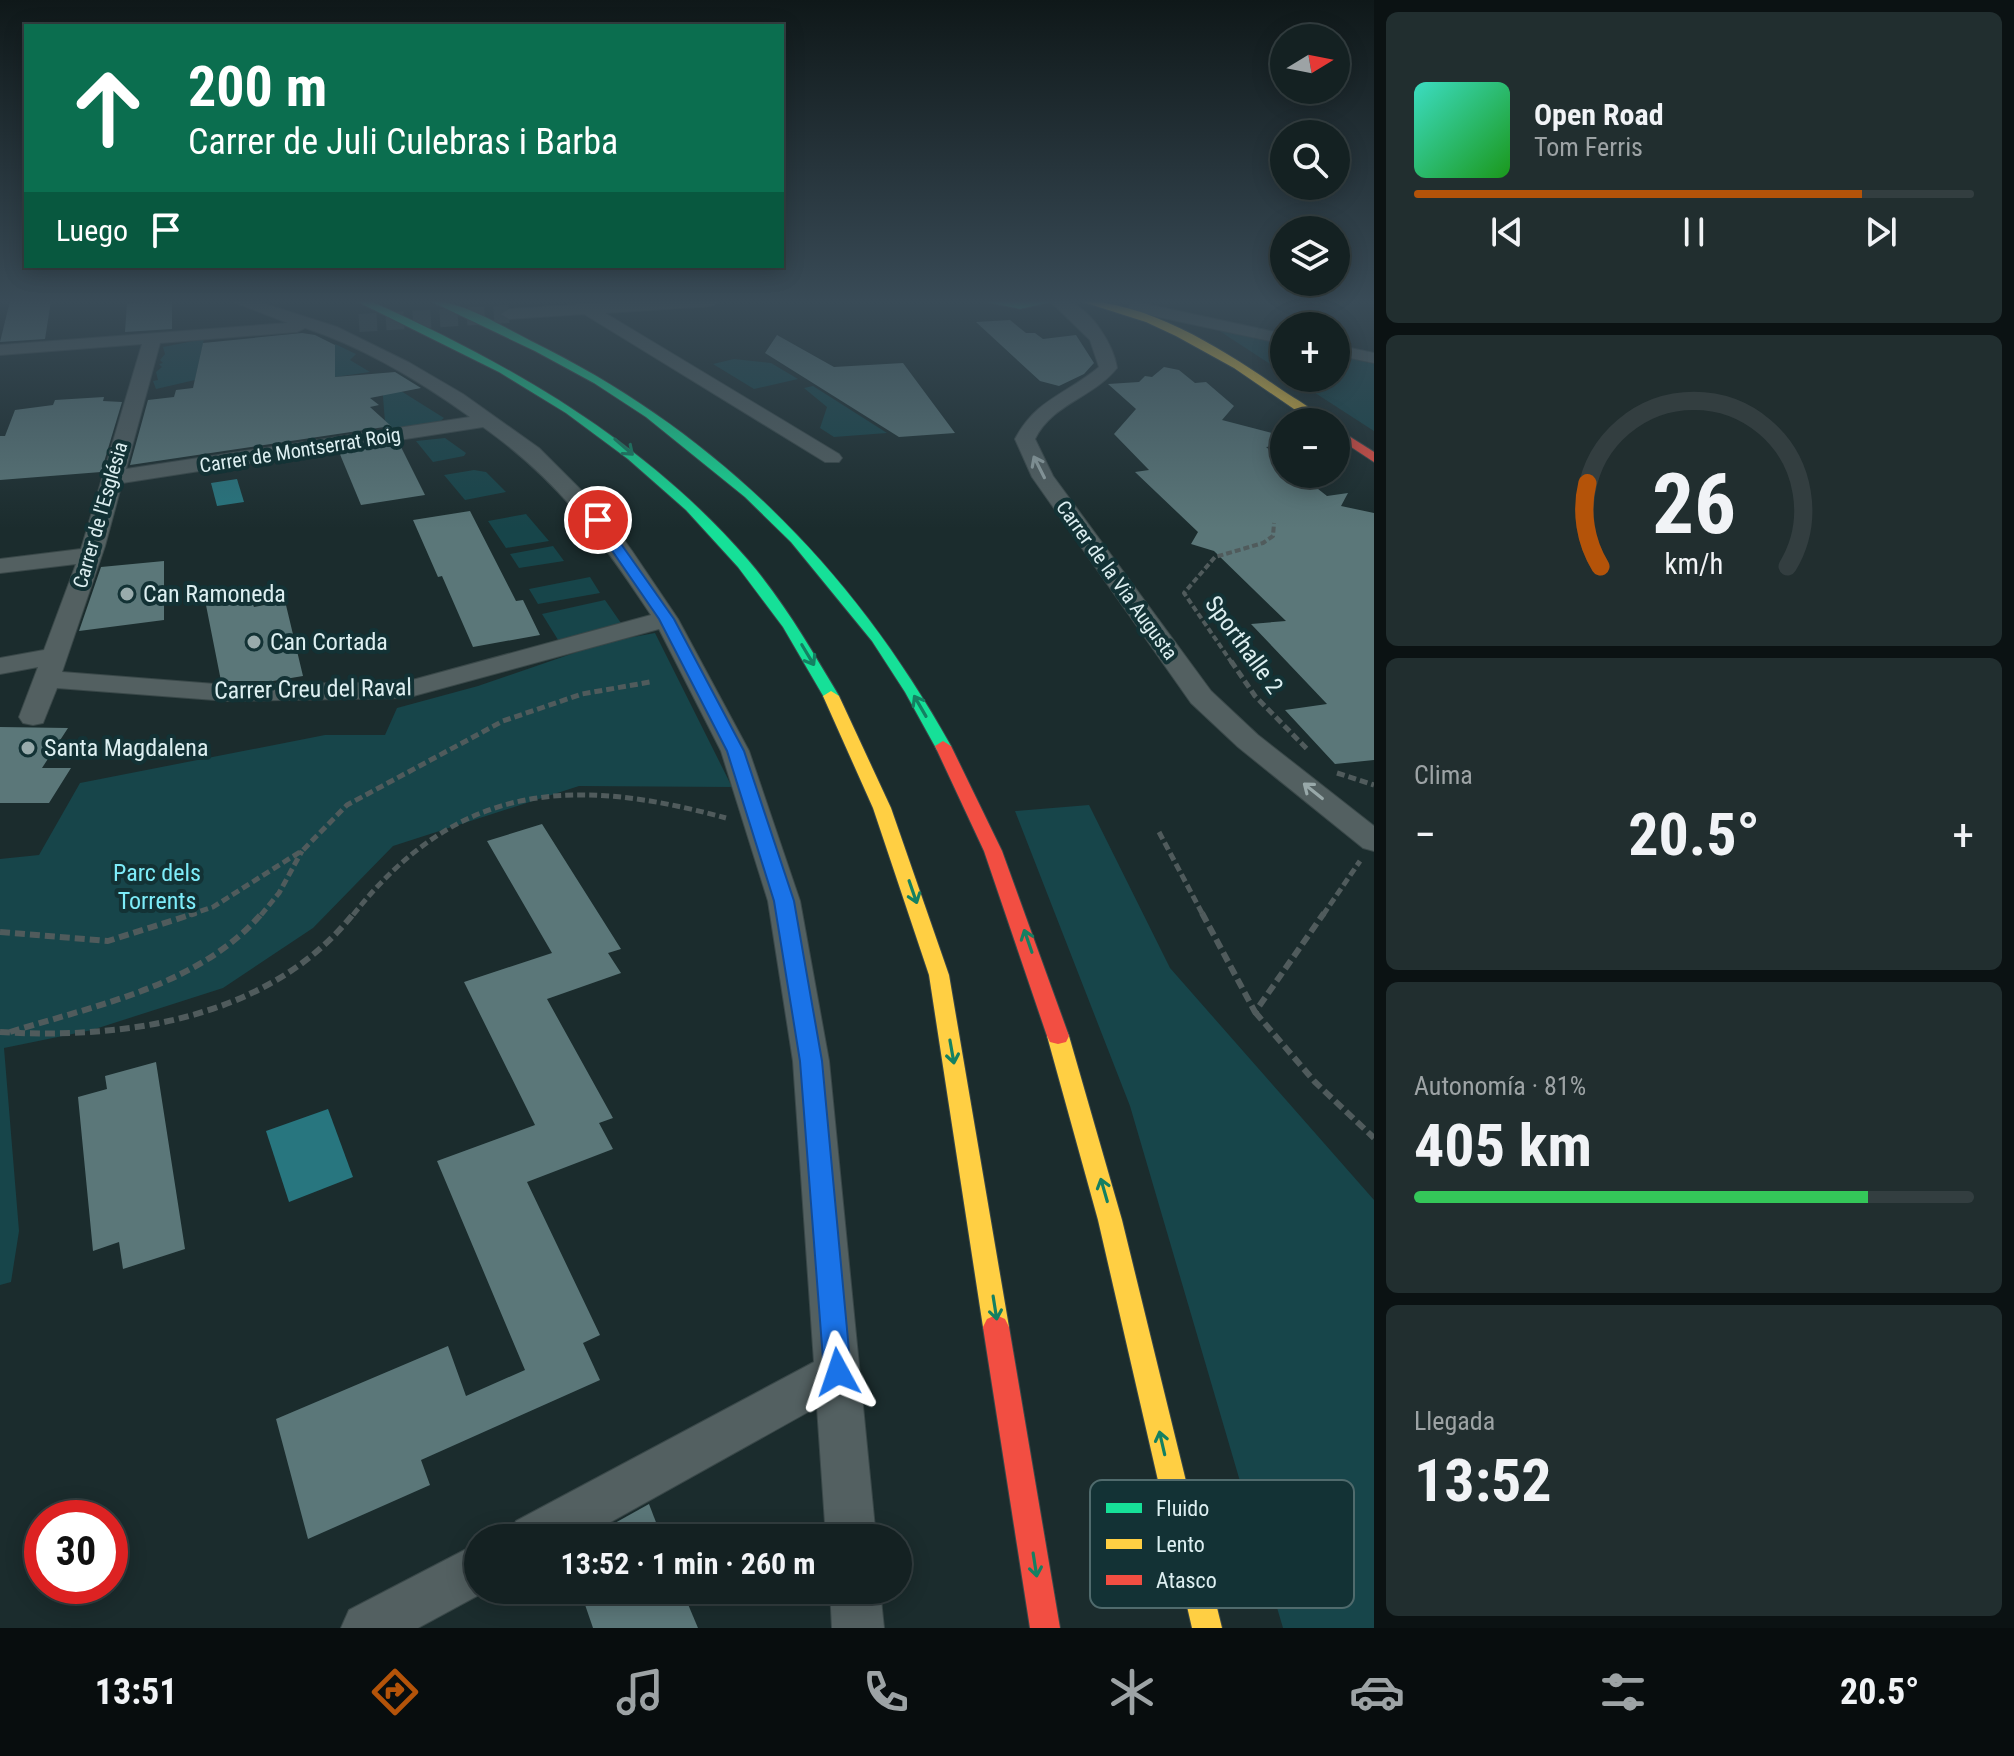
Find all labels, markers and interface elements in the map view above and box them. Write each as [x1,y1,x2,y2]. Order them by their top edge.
north arrow [1270,24,1350,104]
map controls [1270,24,1350,488]
text: 200 m [188,54,327,120]
icon: ahead [56,56,160,160]
text: Open Road [1534,97,1664,132]
button: search [1270,120,1350,200]
text: Carrer de Juli Culebras i Barba [188,121,618,163]
text: Tom Ferris [1534,132,1643,162]
icon: arrive [144,208,188,252]
icon: previous [1485,210,1529,254]
icon: pause [1672,210,1716,254]
icon: next [1859,210,1903,254]
text: Luego [56,213,128,248]
button: layers [1270,216,1350,296]
button: + [1270,312,1350,392]
button: − [1270,408,1350,488]
street label: Carrer de Montserrat Roig [198,422,402,478]
one-way arrow [613,438,633,456]
street label: Carrer de l'Església [68,439,132,591]
text: 26 [1652,455,1736,552]
one-way arrow [1031,456,1046,480]
pin [564,486,632,554]
street label: Carrer de la Via Augusta [1051,496,1183,664]
icon: arrive [576,498,620,542]
text: km/h [1665,547,1723,581]
place label: Can Ramoneda [143,580,286,608]
marker: Can Ramoneda [118,585,136,603]
street label: Sporthalle 2 [1199,591,1289,699]
place label: Can Cortada [270,628,388,656]
marker: Can Cortada [245,633,263,651]
one-way arrow [800,643,816,666]
street label: Carrer Creu del Raval [214,673,412,705]
one-way arrow [912,695,928,718]
place label: Santa Magdalena [44,734,208,762]
marker: Santa Magdalena [19,739,37,757]
text: Clima [1414,760,1473,790]
one-way arrow [1304,782,1324,800]
text: 20.5° [1628,799,1760,870]
text: − [1414,809,1436,861]
text: + [1952,809,1974,861]
park label: Parc dels Torrents [113,859,201,915]
one-way arrow [907,879,922,904]
one-way arrow [1020,929,1035,954]
one-way arrow [945,1039,960,1064]
text: Autonomía · 81% [1414,1071,1586,1101]
text: 405 km [1414,1110,1592,1181]
one-way arrow [1096,1178,1110,1203]
one-way arrow [988,1295,1003,1320]
position arrow [796,1330,880,1414]
text: Llegada [1414,1406,1495,1436]
one-way arrow [1154,1431,1169,1457]
text: 13:52 [1414,1445,1552,1516]
legend [1090,1480,1354,1608]
text: Fluido [1156,1496,1209,1521]
speed limit sign: 30 [24,1500,128,1604]
text: Lento [1156,1532,1205,1557]
text: 13:52 · 1 min · 260 m [561,1546,815,1581]
one-way arrow [1028,1552,1043,1577]
text: Atasco [1156,1568,1217,1593]
icon: directions [367,1664,423,1720]
icon: music [612,1664,668,1720]
icon: phone [858,1664,914,1720]
icon: climate [1104,1664,1160,1720]
icon: car [1349,1664,1405,1720]
icon: filters [1595,1664,1651,1720]
text: 13:51 [95,1671,177,1713]
text: 20.5° [1840,1671,1919,1713]

